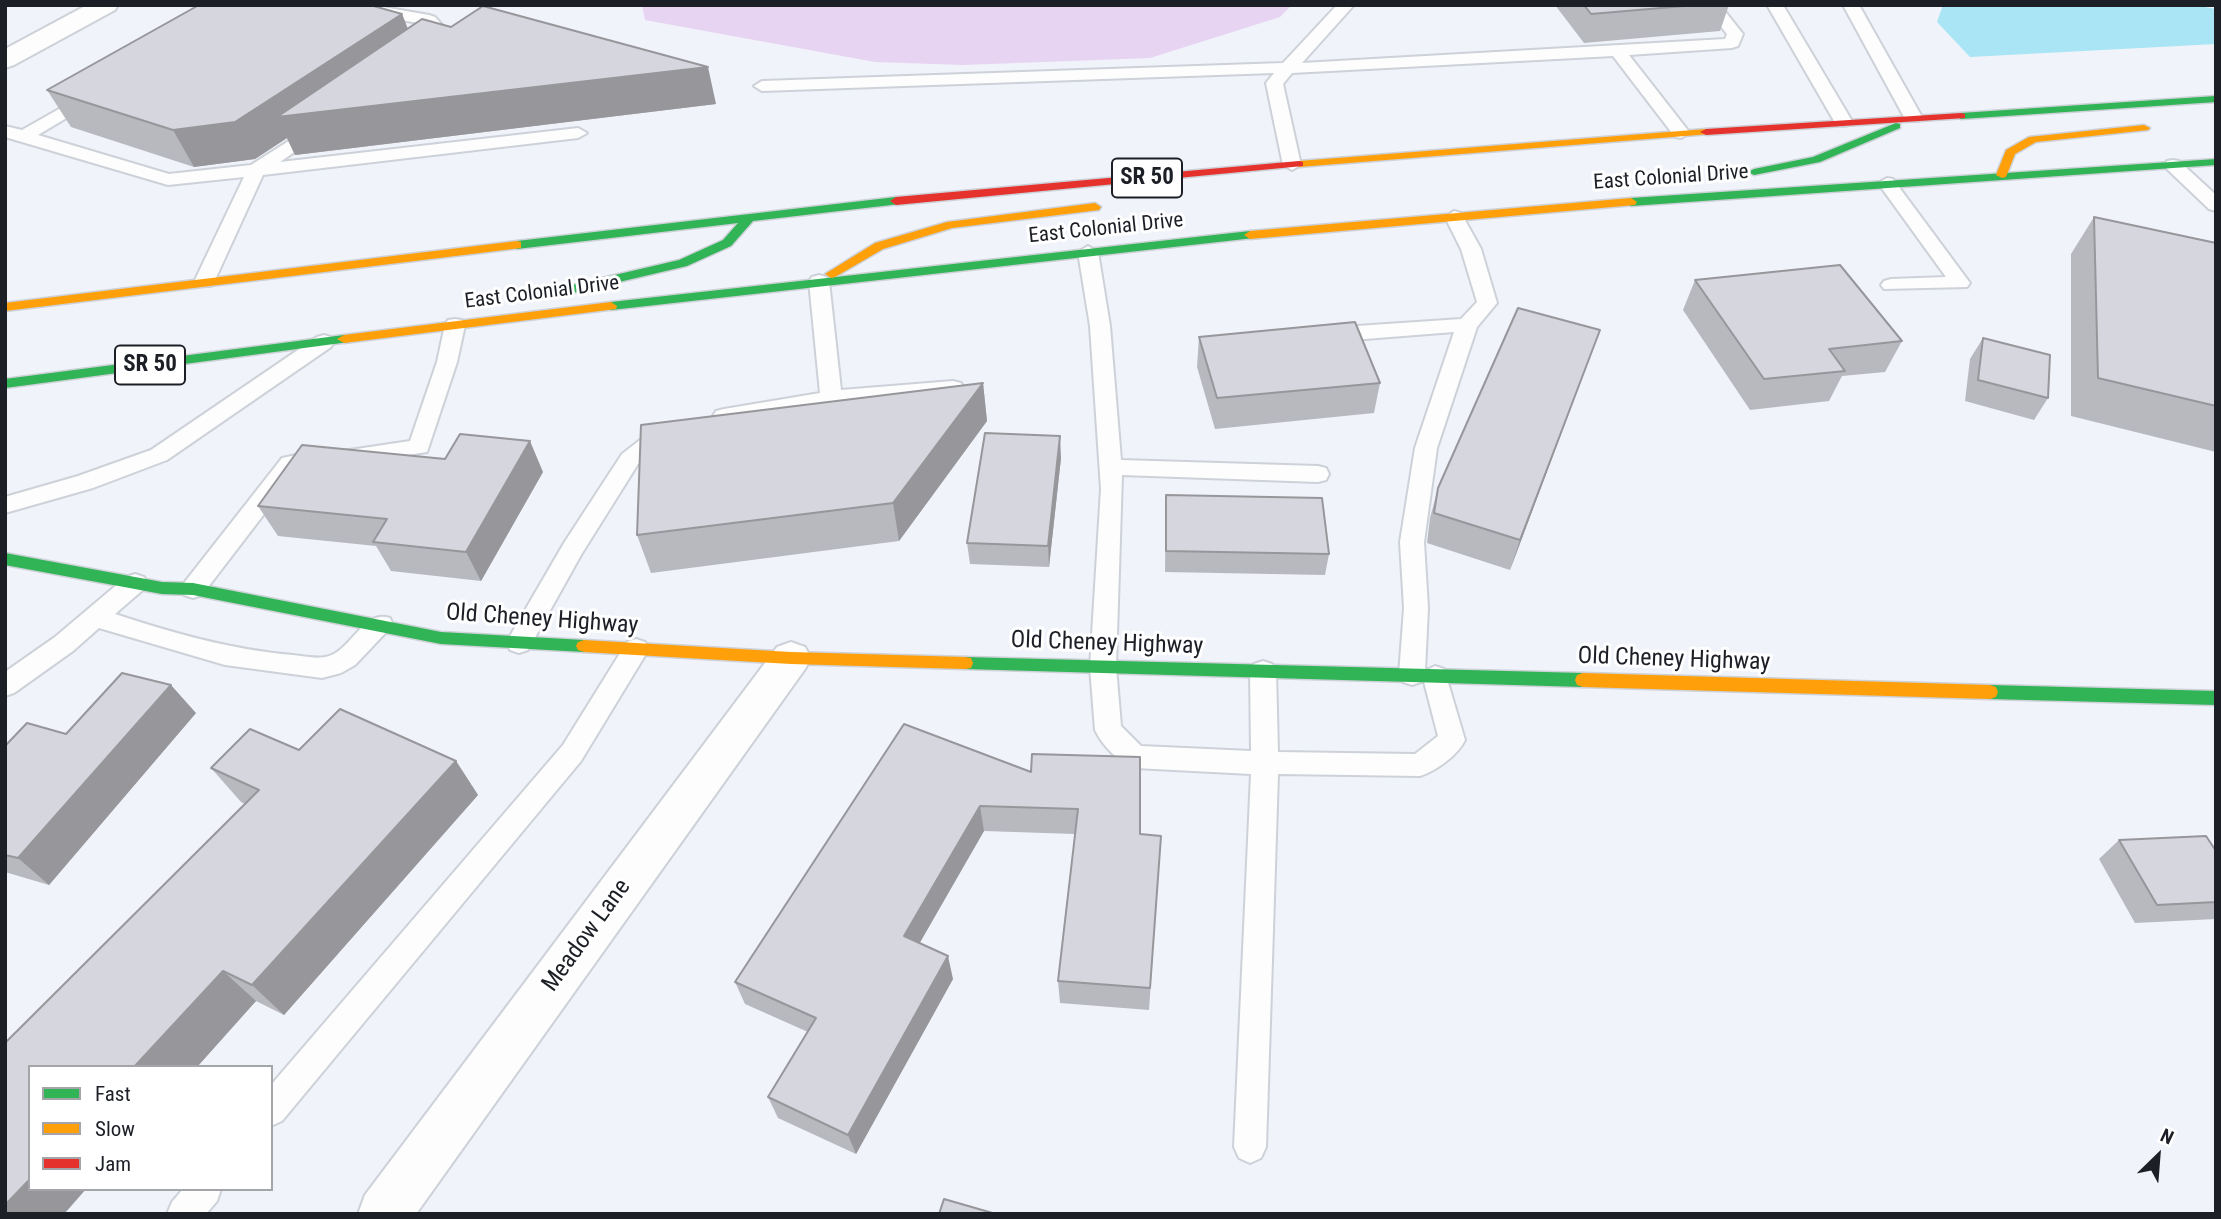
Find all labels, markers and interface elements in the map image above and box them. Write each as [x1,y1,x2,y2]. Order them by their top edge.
road number: SR 50 [1112,158,1182,197]
street label: East Colonial Drive [1593,160,1749,196]
street label: East Colonial Drive [1027,208,1185,250]
street label: East Colonial Drive [463,271,621,315]
road number: SR 50 [115,346,185,384]
street label: Old Cheney Highway [445,599,639,641]
street label: Old Cheney Highway [1010,626,1204,662]
street label: Old Cheney Highway [1577,642,1771,678]
street label: Meadow Lane [537,874,637,998]
legend [28,1065,273,1191]
text: Fast [95,1082,131,1106]
text: Slow [95,1117,135,1141]
north arrow [2123,1121,2193,1191]
text: N [2157,1124,2177,1149]
text: Jam [95,1152,131,1176]

